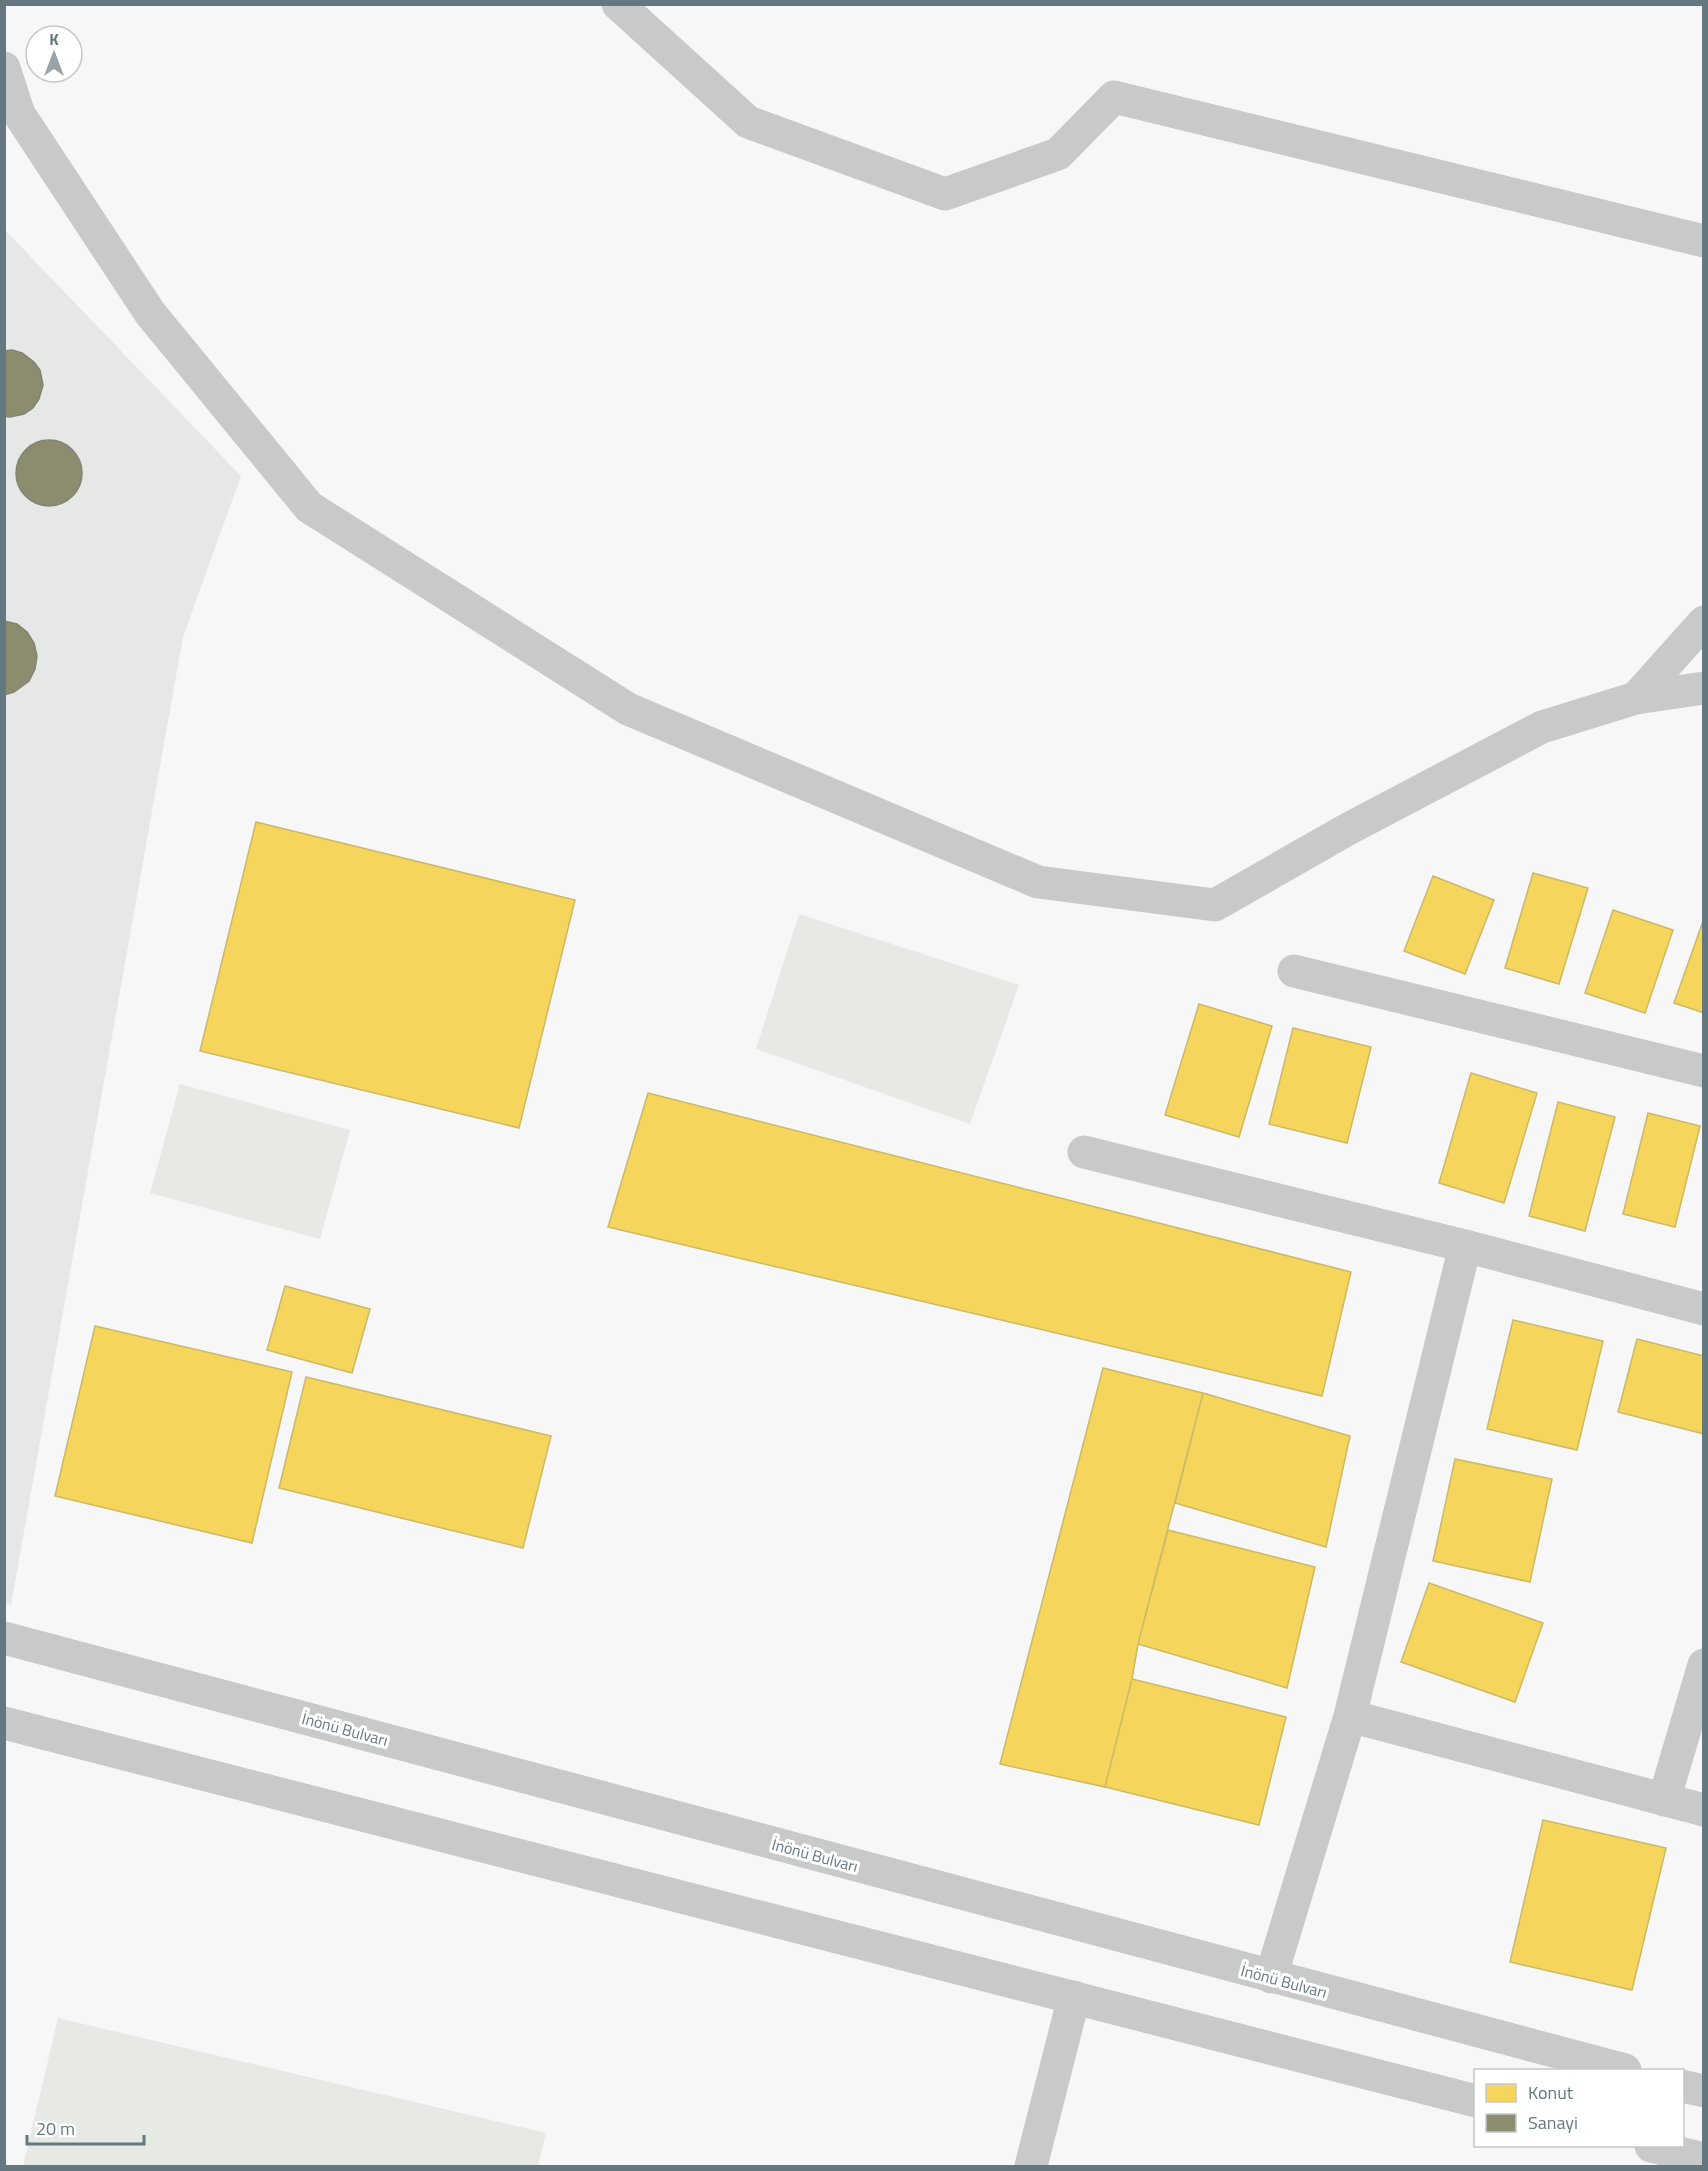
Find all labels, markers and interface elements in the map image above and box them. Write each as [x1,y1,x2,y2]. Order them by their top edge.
north arrow [24,24,84,84]
text: K [49,27,59,51]
street label: İnönü Bulvarı [299,1706,391,1752]
street label: İnönü Bulvarı [769,1832,861,1878]
street label: İnönü Bulvarı [1238,1958,1330,2004]
legend [1474,2069,1684,2147]
text: Konut [1528,2079,1574,2106]
scale bar [27,2108,144,2146]
text: Sanayi [1528,2109,1578,2136]
text: 20 m [36,2115,75,2142]

